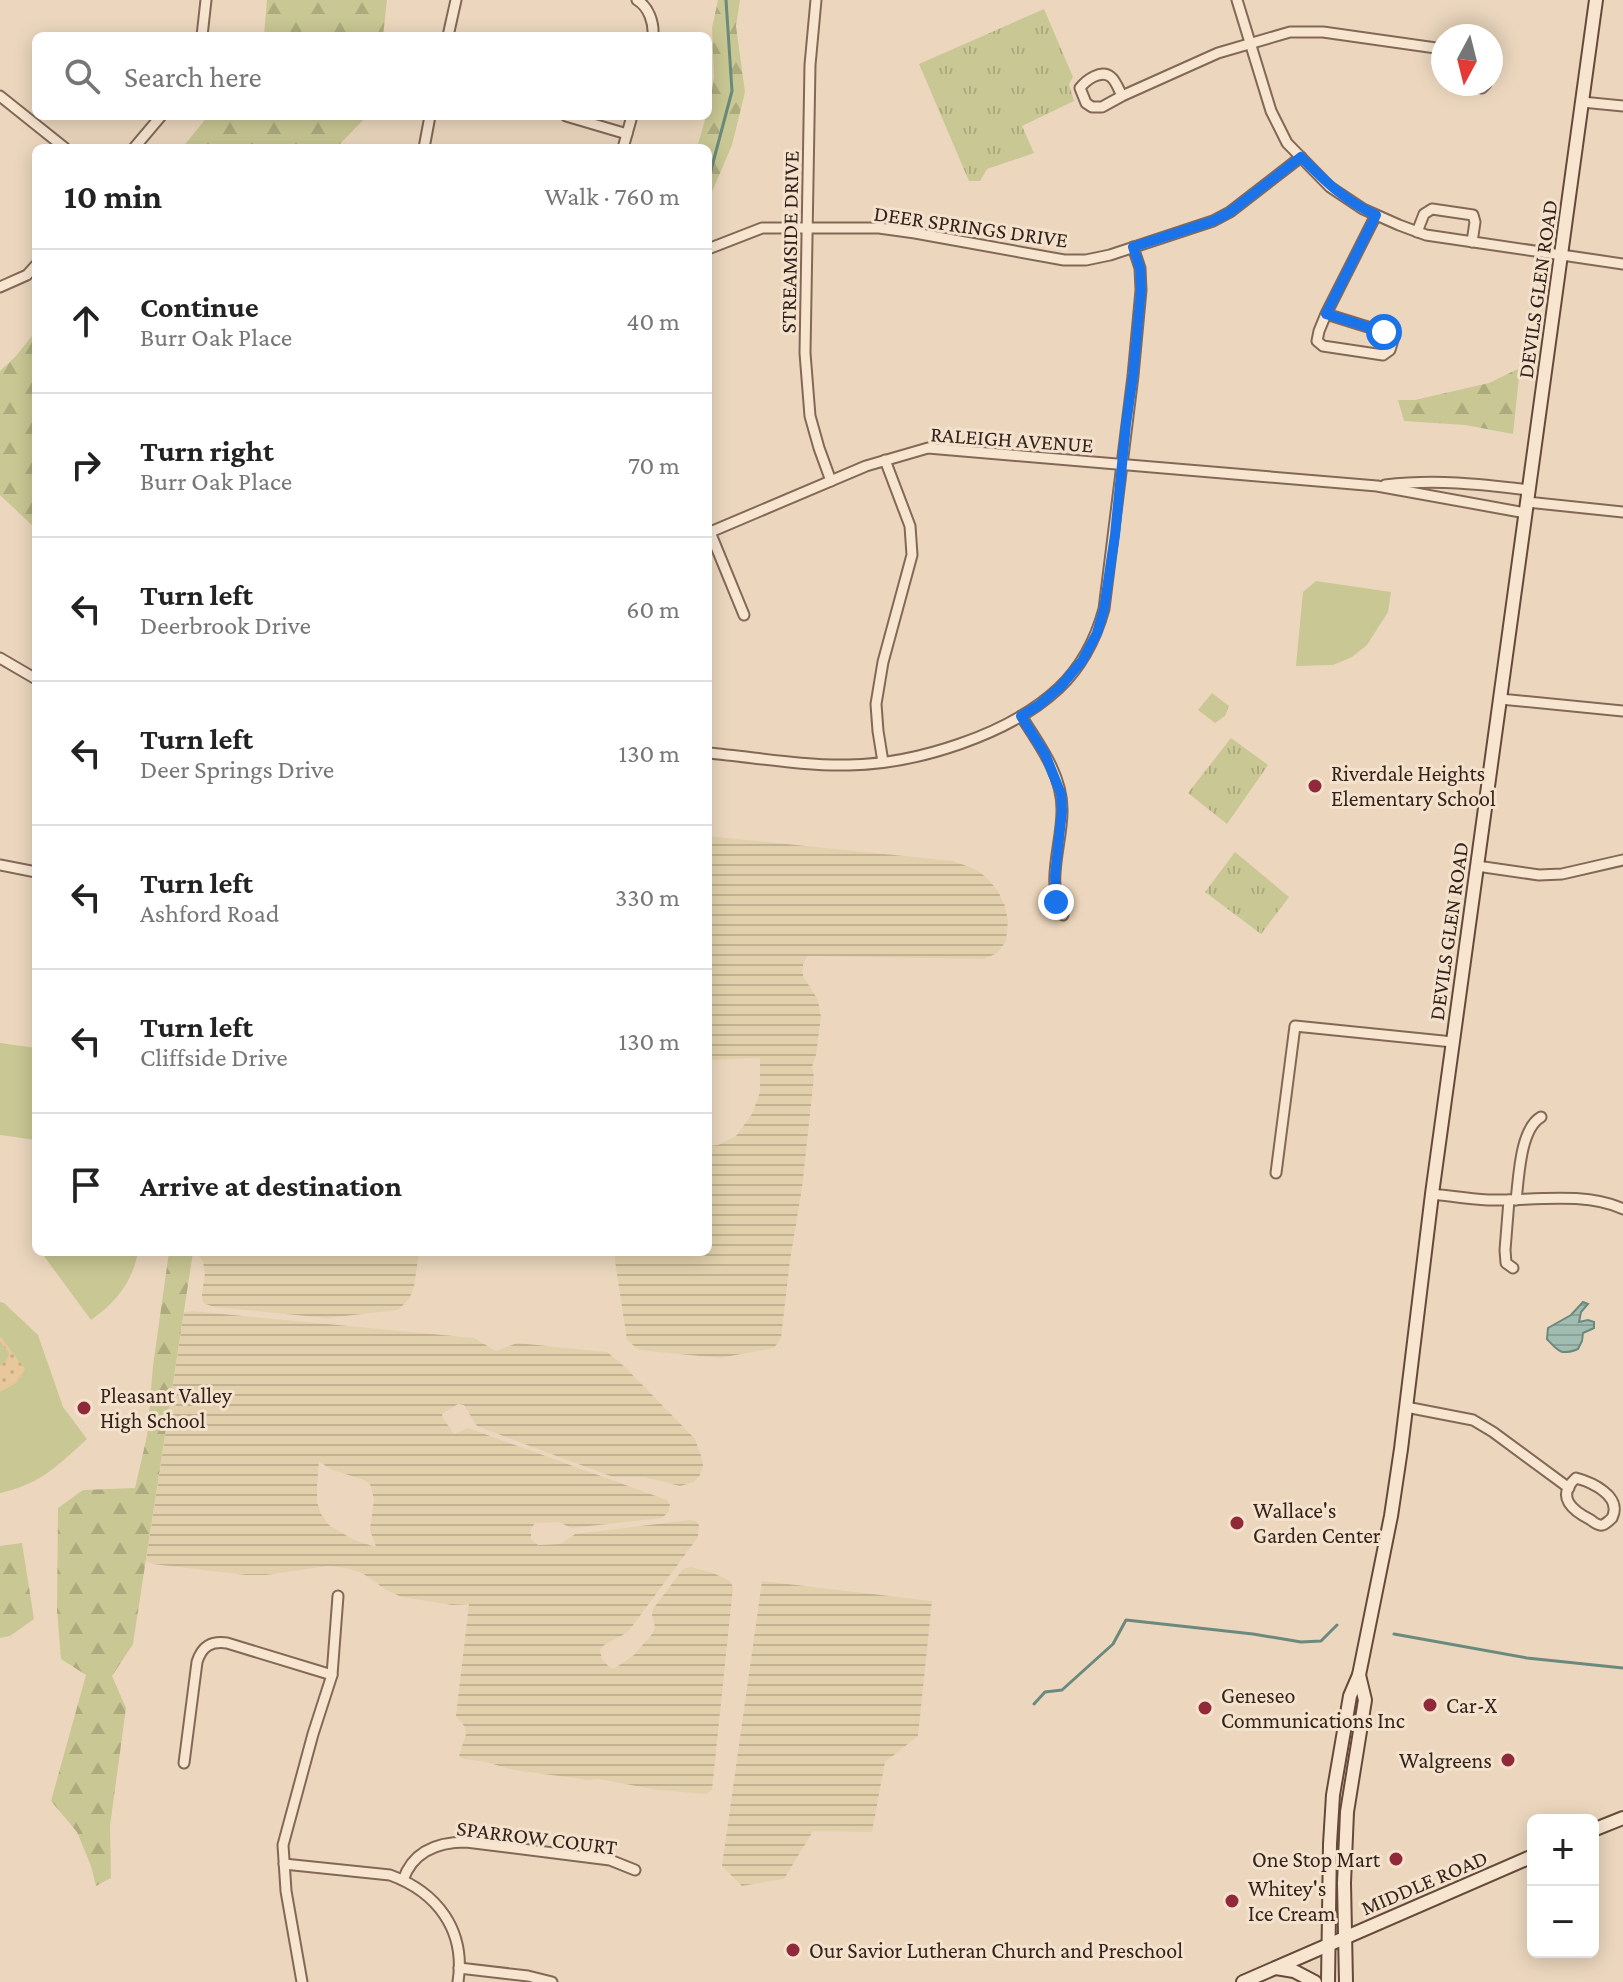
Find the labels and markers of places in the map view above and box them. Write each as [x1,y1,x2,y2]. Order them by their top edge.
place label: Riverdale Heights Elementary School [1331,761,1496,811]
marker: Riverdale Heights Elementary School [1306,777,1324,795]
place label: Pleasant Valley High School [100,1383,233,1433]
marker: Pleasant Valley High School [75,1399,93,1417]
place label: Wallace's Garden Center [1253,1498,1381,1548]
marker: Wallace's Garden Center [1228,1514,1246,1532]
place label: Geneseo Communications Inc [1221,1683,1405,1733]
place label: Car-X [1446,1693,1497,1718]
marker: Car-X [1421,1696,1439,1714]
marker: Geneseo Communications Inc [1196,1699,1214,1717]
place label: Walgreens [1399,1748,1492,1773]
marker: Walgreens [1499,1751,1517,1769]
place label: One Stop Mart [1252,1847,1381,1872]
marker: One Stop Mart [1387,1850,1405,1868]
place label: Whitey's Ice Cream [1248,1876,1336,1926]
marker: Whitey's Ice Cream [1223,1892,1241,1910]
place label: Our Savior Lutheran Church and Preschool [809,1938,1183,1963]
marker: Our Savior Lutheran Church and Preschool [784,1941,802,1959]

